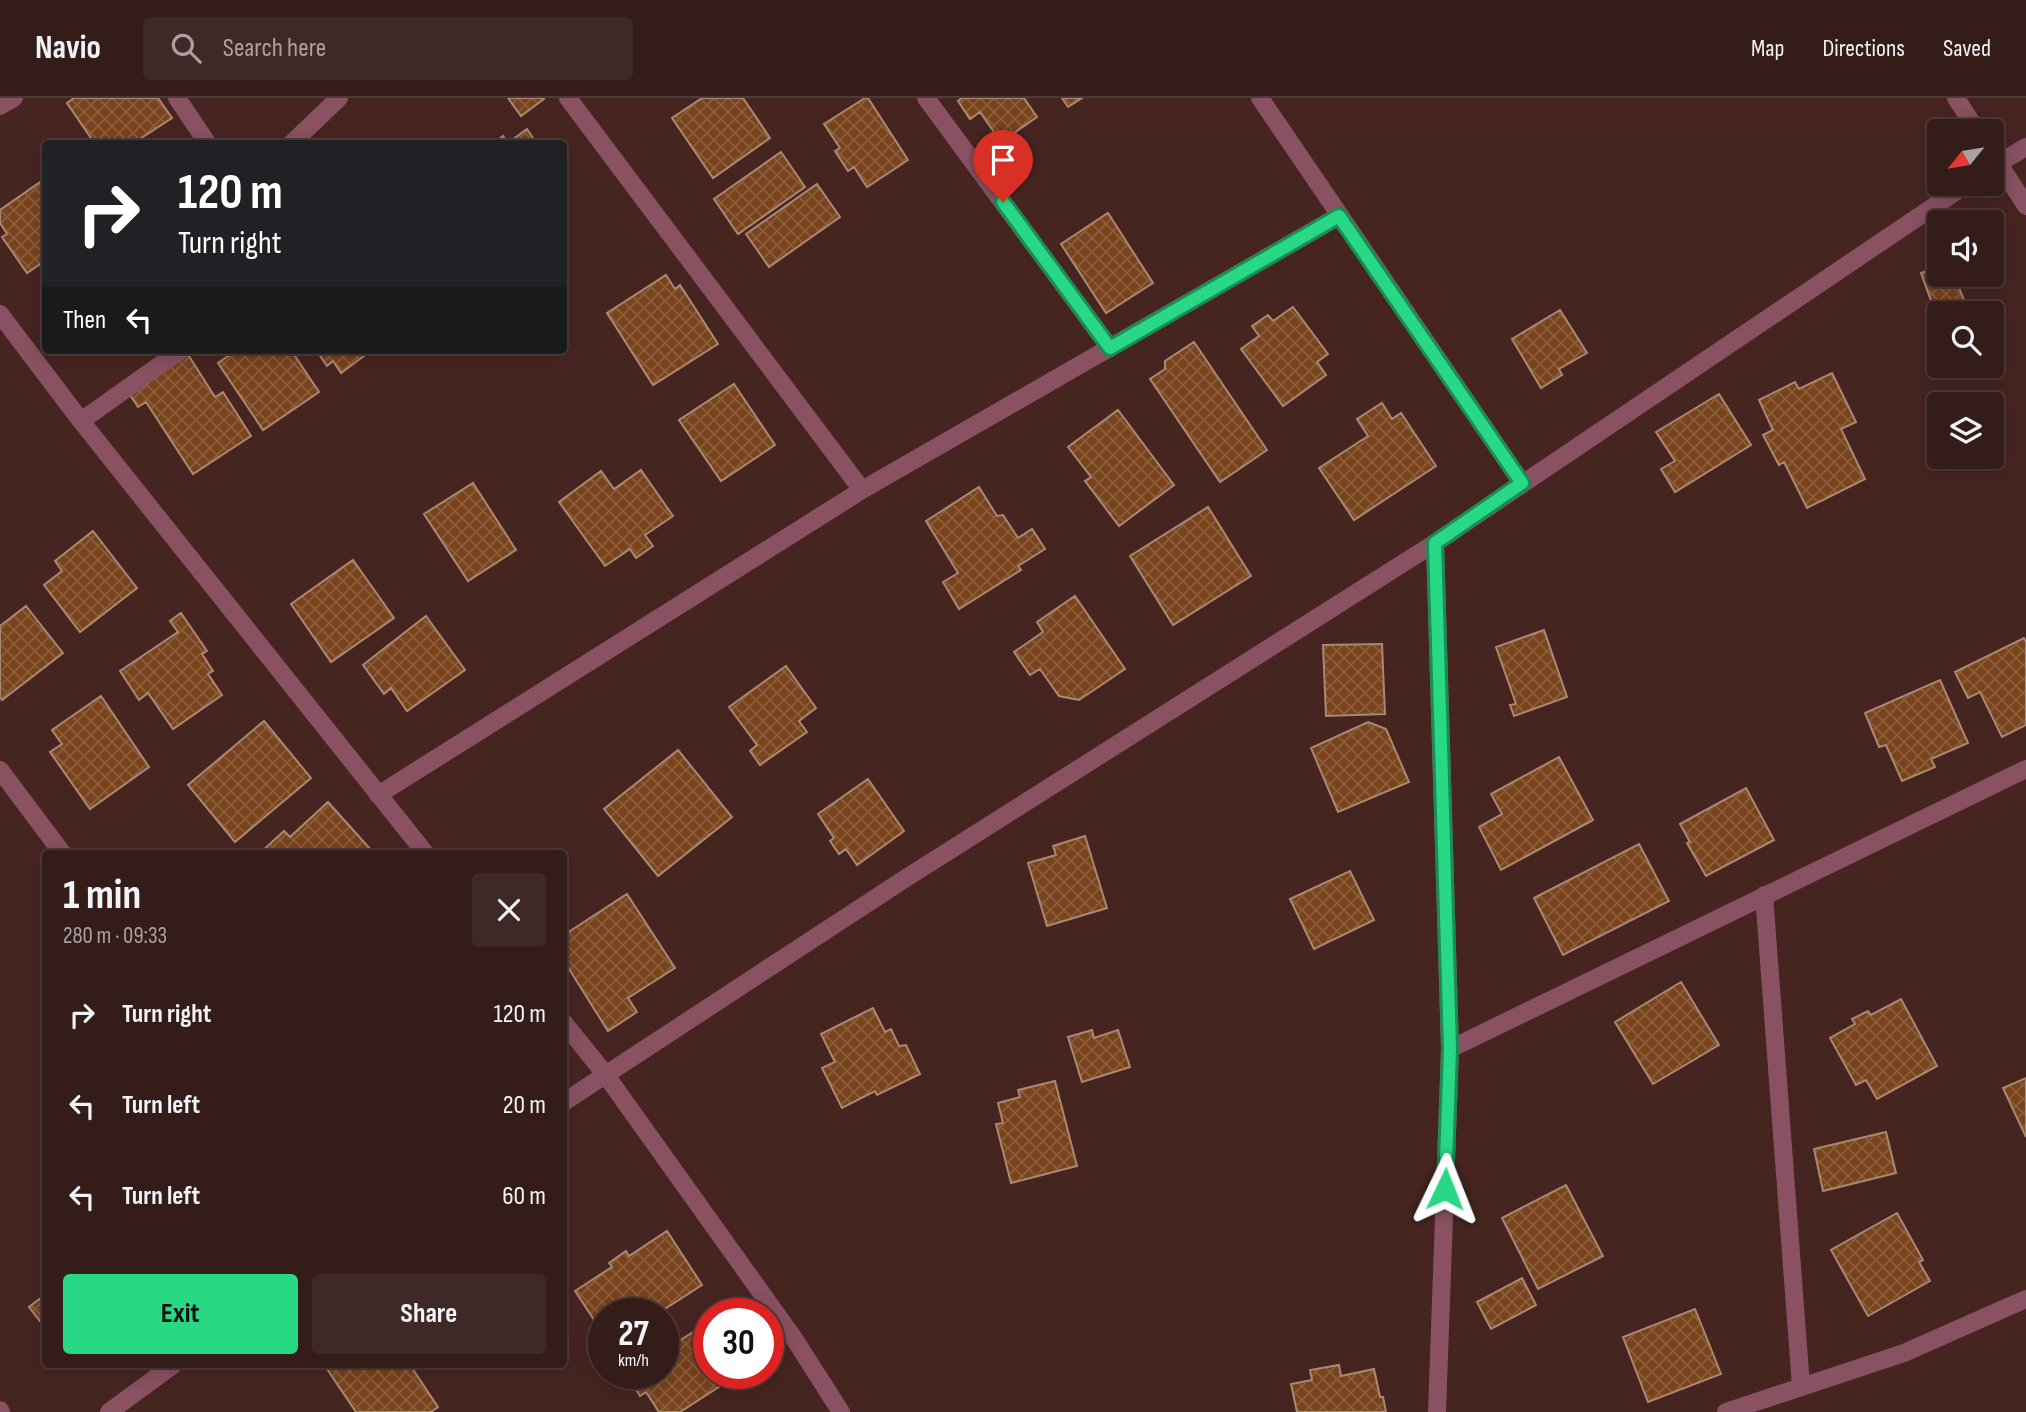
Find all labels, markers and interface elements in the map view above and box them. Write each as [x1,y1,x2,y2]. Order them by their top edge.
search box [143,17,633,80]
text: Navio [35,28,101,68]
icon: search [167,29,205,67]
text: Search here [223,33,326,64]
text: Map [1751,34,1784,63]
text: Directions [1822,34,1905,63]
text: Saved [1943,34,1991,63]
north arrow [1927,119,2004,196]
map controls [1927,119,2004,469]
pin [973,130,1033,202]
icon: arrive [984,141,1022,179]
text: 120 m [178,164,283,223]
icon: right [63,168,154,259]
button: sound [1927,210,2004,287]
text: Turn right [178,224,282,263]
icon: left [120,301,158,339]
button: search [1927,301,2004,378]
text: Then [63,305,106,336]
button: layers [1927,392,2004,469]
text: 1 min [63,870,141,921]
button: close [472,873,546,947]
text: 280 m · 09:33 [63,922,167,950]
icon: right [63,996,101,1034]
text: Turn right [122,999,211,1030]
text: 120 m [493,999,546,1030]
icon: left [63,1087,101,1125]
text: Turn left [122,1090,200,1121]
text: 20 m [503,1090,546,1121]
position arrow [1408,1152,1482,1226]
icon: left [63,1178,101,1216]
text: Turn left [122,1181,200,1212]
text: 60 m [502,1181,546,1212]
button: Exit [63,1274,298,1354]
button: Share [312,1274,546,1354]
speed limit sign: 30 [693,1298,784,1389]
text: 27 [618,1313,649,1356]
text: km/h [618,1350,649,1371]

